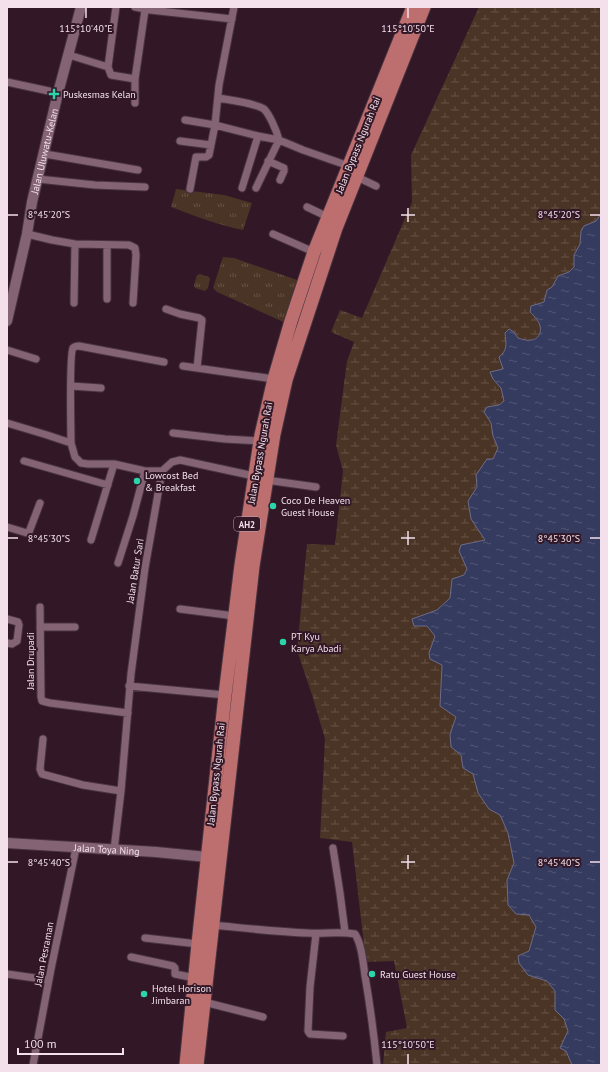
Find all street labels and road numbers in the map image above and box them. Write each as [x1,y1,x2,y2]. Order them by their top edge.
street label: Jalan Bypass Ngurah Rai [332,95,383,196]
street label: Jalan Uluwatu-Kelan [27,107,61,196]
street label: Jalan Bypass Ngurah Rai [244,401,275,506]
road number: AH2 [234,517,260,531]
street label: Jalan Batur Sari [123,537,147,606]
street label: Jalan Drupadi [24,632,37,691]
street label: Jalan Bypass Ngurah Rai [204,722,228,827]
street label: Jalan Toya Ning [73,840,140,858]
street label: Jalan Pesraman [31,921,57,988]

